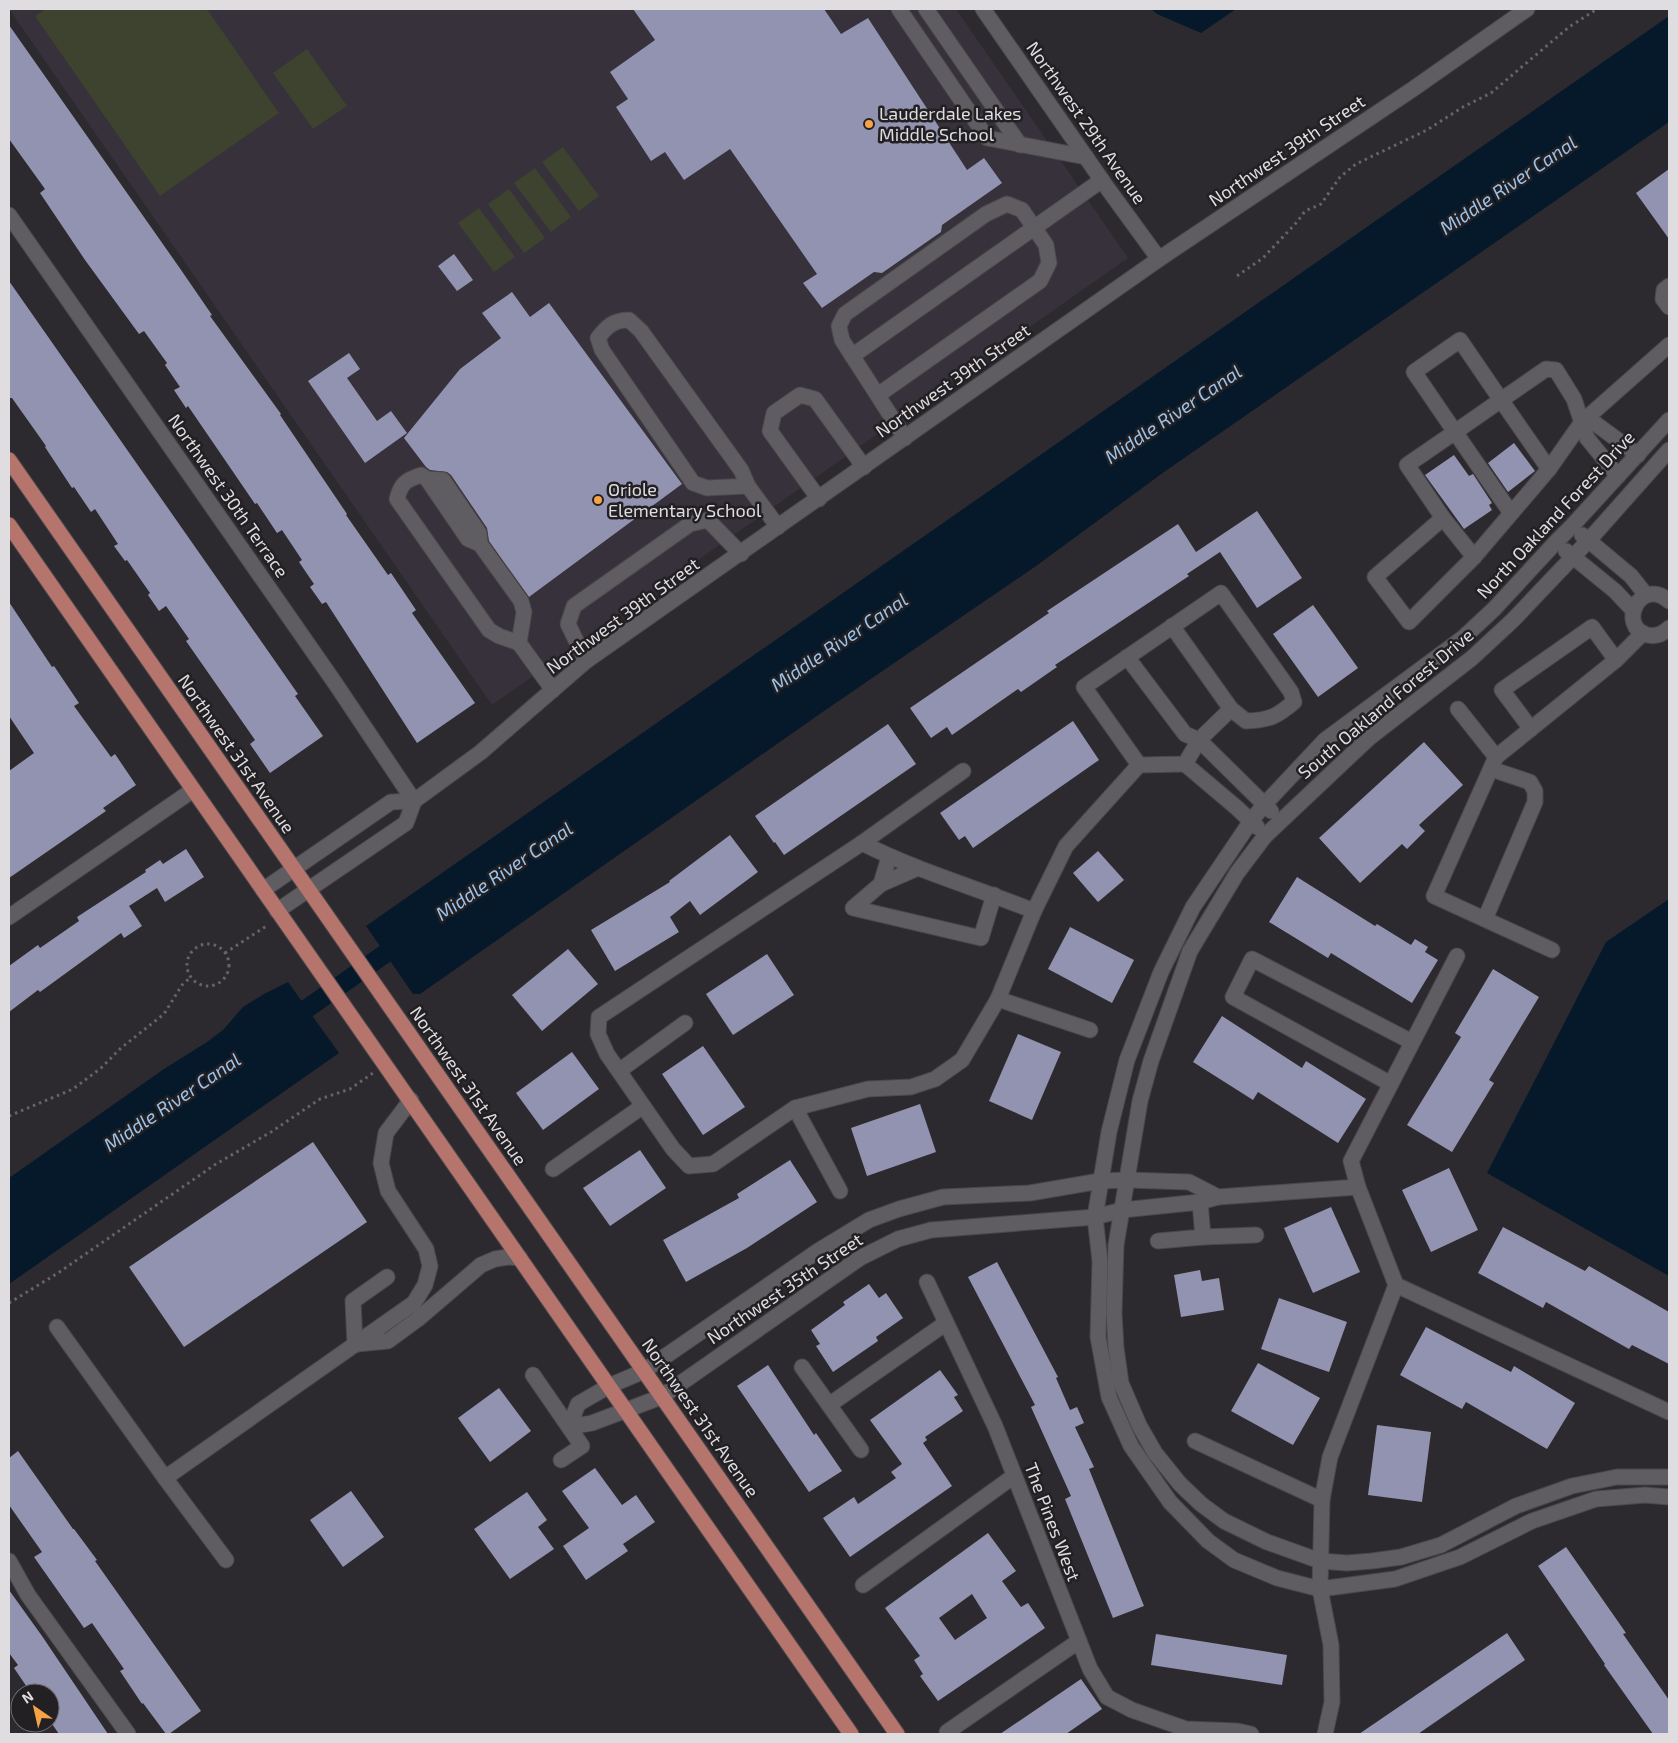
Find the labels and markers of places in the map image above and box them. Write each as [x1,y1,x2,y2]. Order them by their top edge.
place label: Lauderdale Lakes Middle School [879,102,1021,145]
marker: Lauderdale Lakes Middle School [863,118,875,130]
place label: Oriole Elementary School [608,478,762,521]
marker: Oriole Elementary School [592,494,604,506]

